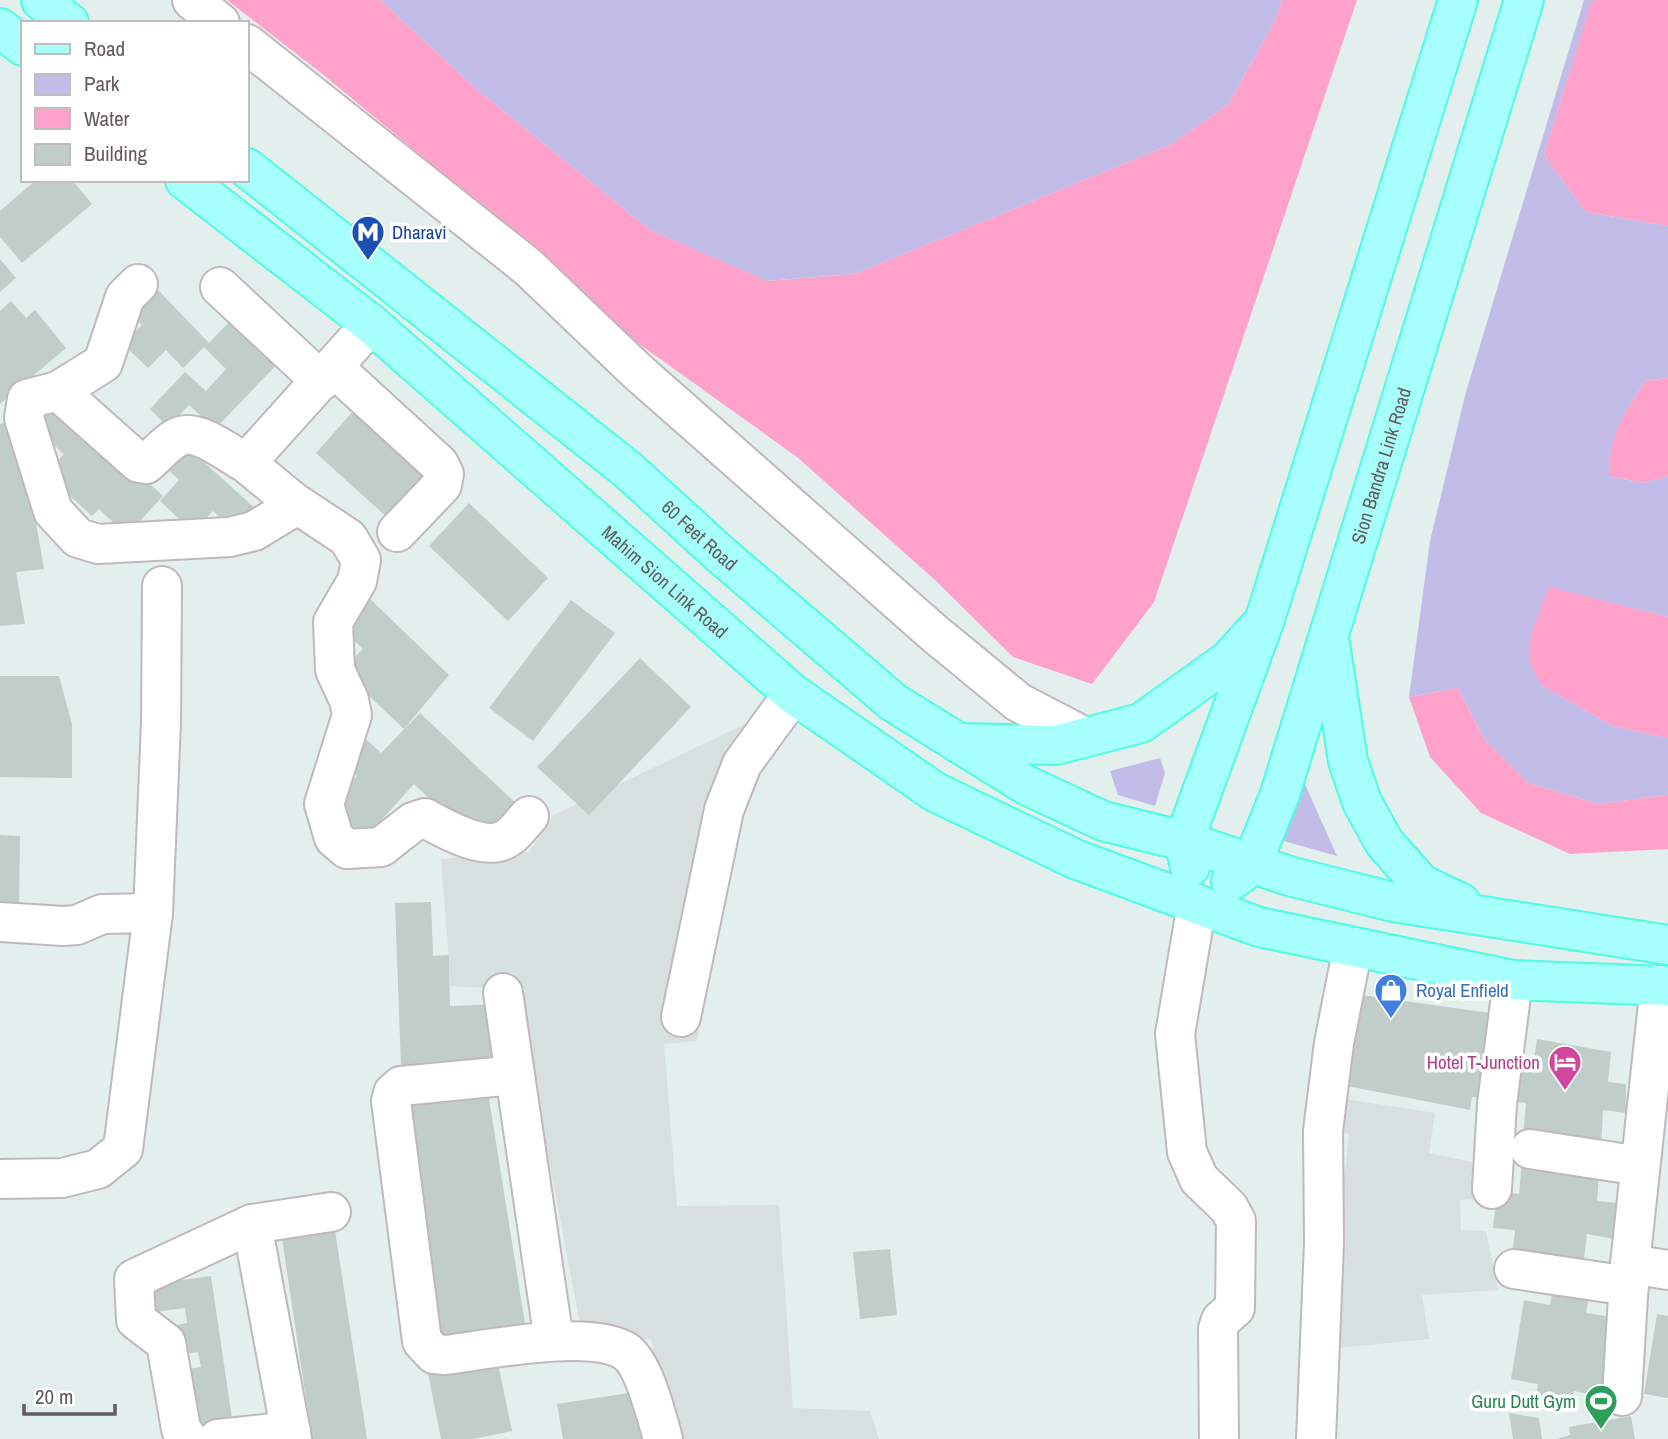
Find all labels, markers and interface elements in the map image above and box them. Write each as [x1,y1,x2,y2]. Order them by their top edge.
legend [21,21,248,182]
text: Road [84,34,125,63]
text: Park [84,69,120,98]
text: Water [84,104,130,133]
text: Building [84,139,148,168]
metro station icon: Dharavi [349,213,387,262]
place label: Dharavi [392,219,447,245]
street label: Sion Bandra Link Road [1345,384,1417,547]
street label: 60 Feet Road [656,494,743,576]
street label: Mahim Sion Link Road [596,519,733,644]
shop icon: Royal Enfield [1372,971,1410,1020]
place label: Royal Enfield [1416,977,1509,1003]
hotel icon: Hotel T-Junction [1546,1043,1584,1092]
place label: Hotel T-Junction [1427,1049,1540,1075]
scale bar [24,1372,116,1416]
text: 20 m [35,1382,73,1411]
sports icon: Guru Dutt Gym [1582,1382,1620,1431]
place label: Guru Dutt Gym [1471,1388,1576,1414]

